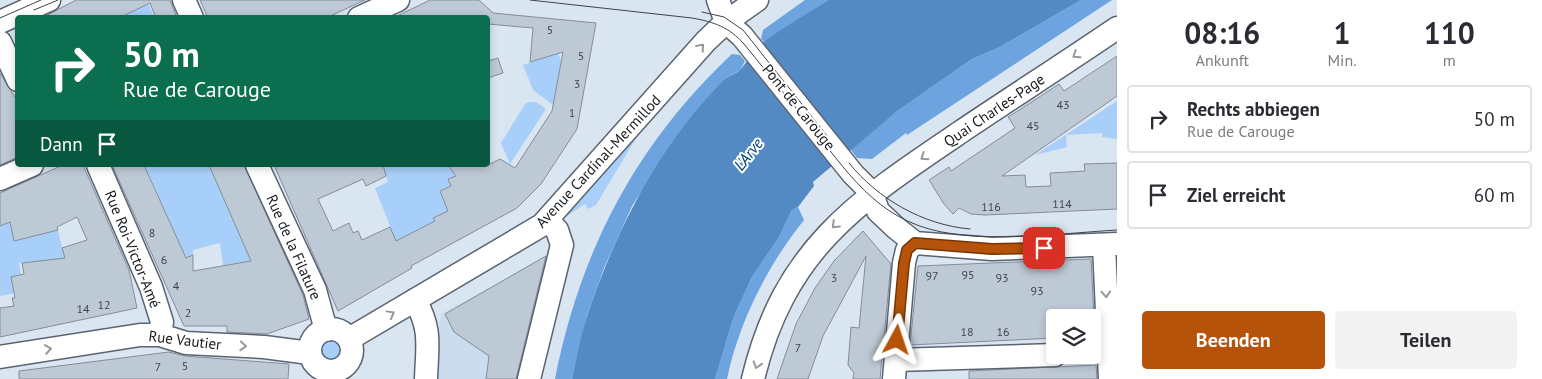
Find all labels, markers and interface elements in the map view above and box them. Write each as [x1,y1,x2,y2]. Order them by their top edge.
text: 08:16 [1184,13,1260,52]
text: 1 [1334,13,1351,52]
text: 110 [1424,13,1475,52]
house number: 5 [547,22,553,37]
text: 50 m [123,31,200,77]
icon: right [40,35,105,100]
one-way arrow [695,43,704,52]
house number: 5 [578,48,584,63]
one-way arrow [1073,49,1082,58]
text: Ankunft [1196,50,1249,70]
text: Min. [1327,50,1357,70]
text: m [1443,50,1456,70]
street label: Pont de Carouge [758,60,840,154]
street label: Quai Charles-Page [940,69,1048,151]
text: Rue de Carouge [123,75,271,103]
house number: 3 [574,76,580,91]
street label: Avenue Cardinal-Mermillod [531,91,665,231]
house number: 43 [1056,97,1070,112]
text: Rechts abbiegen [1187,97,1320,121]
house number: 1 [569,105,575,120]
icon: right [1144,105,1172,133]
text: 50 m [1474,107,1515,131]
house number: 45 [1026,118,1040,133]
text: Rue de Carouge [1187,121,1295,141]
icon: arrive [93,130,121,158]
text: Dann [40,132,83,156]
water label: L'Arve [729,133,767,174]
one-way arrow [920,151,929,160]
icon: arrive [1144,181,1172,209]
text: Ziel erreicht [1187,183,1285,207]
text: 60 m [1474,183,1515,207]
street label: Rue Roi-Victor-Amé [101,187,165,311]
street label: Rue de la Filature [262,191,326,303]
house number: 114 [1052,196,1072,211]
house number: 116 [981,199,1001,214]
one-way arrow [832,219,841,228]
house number: 8 [149,225,155,240]
pin [1023,227,1065,269]
icon: arrive [1030,234,1058,262]
house number: 6 [161,252,167,267]
house number: 95 [961,267,975,282]
house number: 97 [925,268,939,283]
house number: 3 [831,270,837,285]
house number: 93 [995,270,1009,285]
house number: 4 [173,278,180,293]
house number: 93 [1030,283,1044,298]
one-way arrow [1101,290,1112,298]
house number: 12 [97,297,111,312]
house number: 14 [76,301,90,316]
house number: 2 [185,305,191,320]
map controls [1046,309,1101,364]
button: layers [1046,309,1101,364]
one-way arrow [386,310,395,320]
button: Beenden [1142,311,1325,369]
button: Teilen [1335,311,1517,369]
position arrow [870,313,922,365]
house number: 18 [960,324,974,339]
house number: 16 [996,324,1010,339]
street label: Rue Vautier [148,326,222,354]
one-way arrow [239,340,247,351]
house number: 7 [795,340,801,355]
one-way arrow [44,345,52,355]
house number: 5 [182,358,188,373]
house number: 7 [155,359,161,374]
one-way arrow [752,361,762,369]

